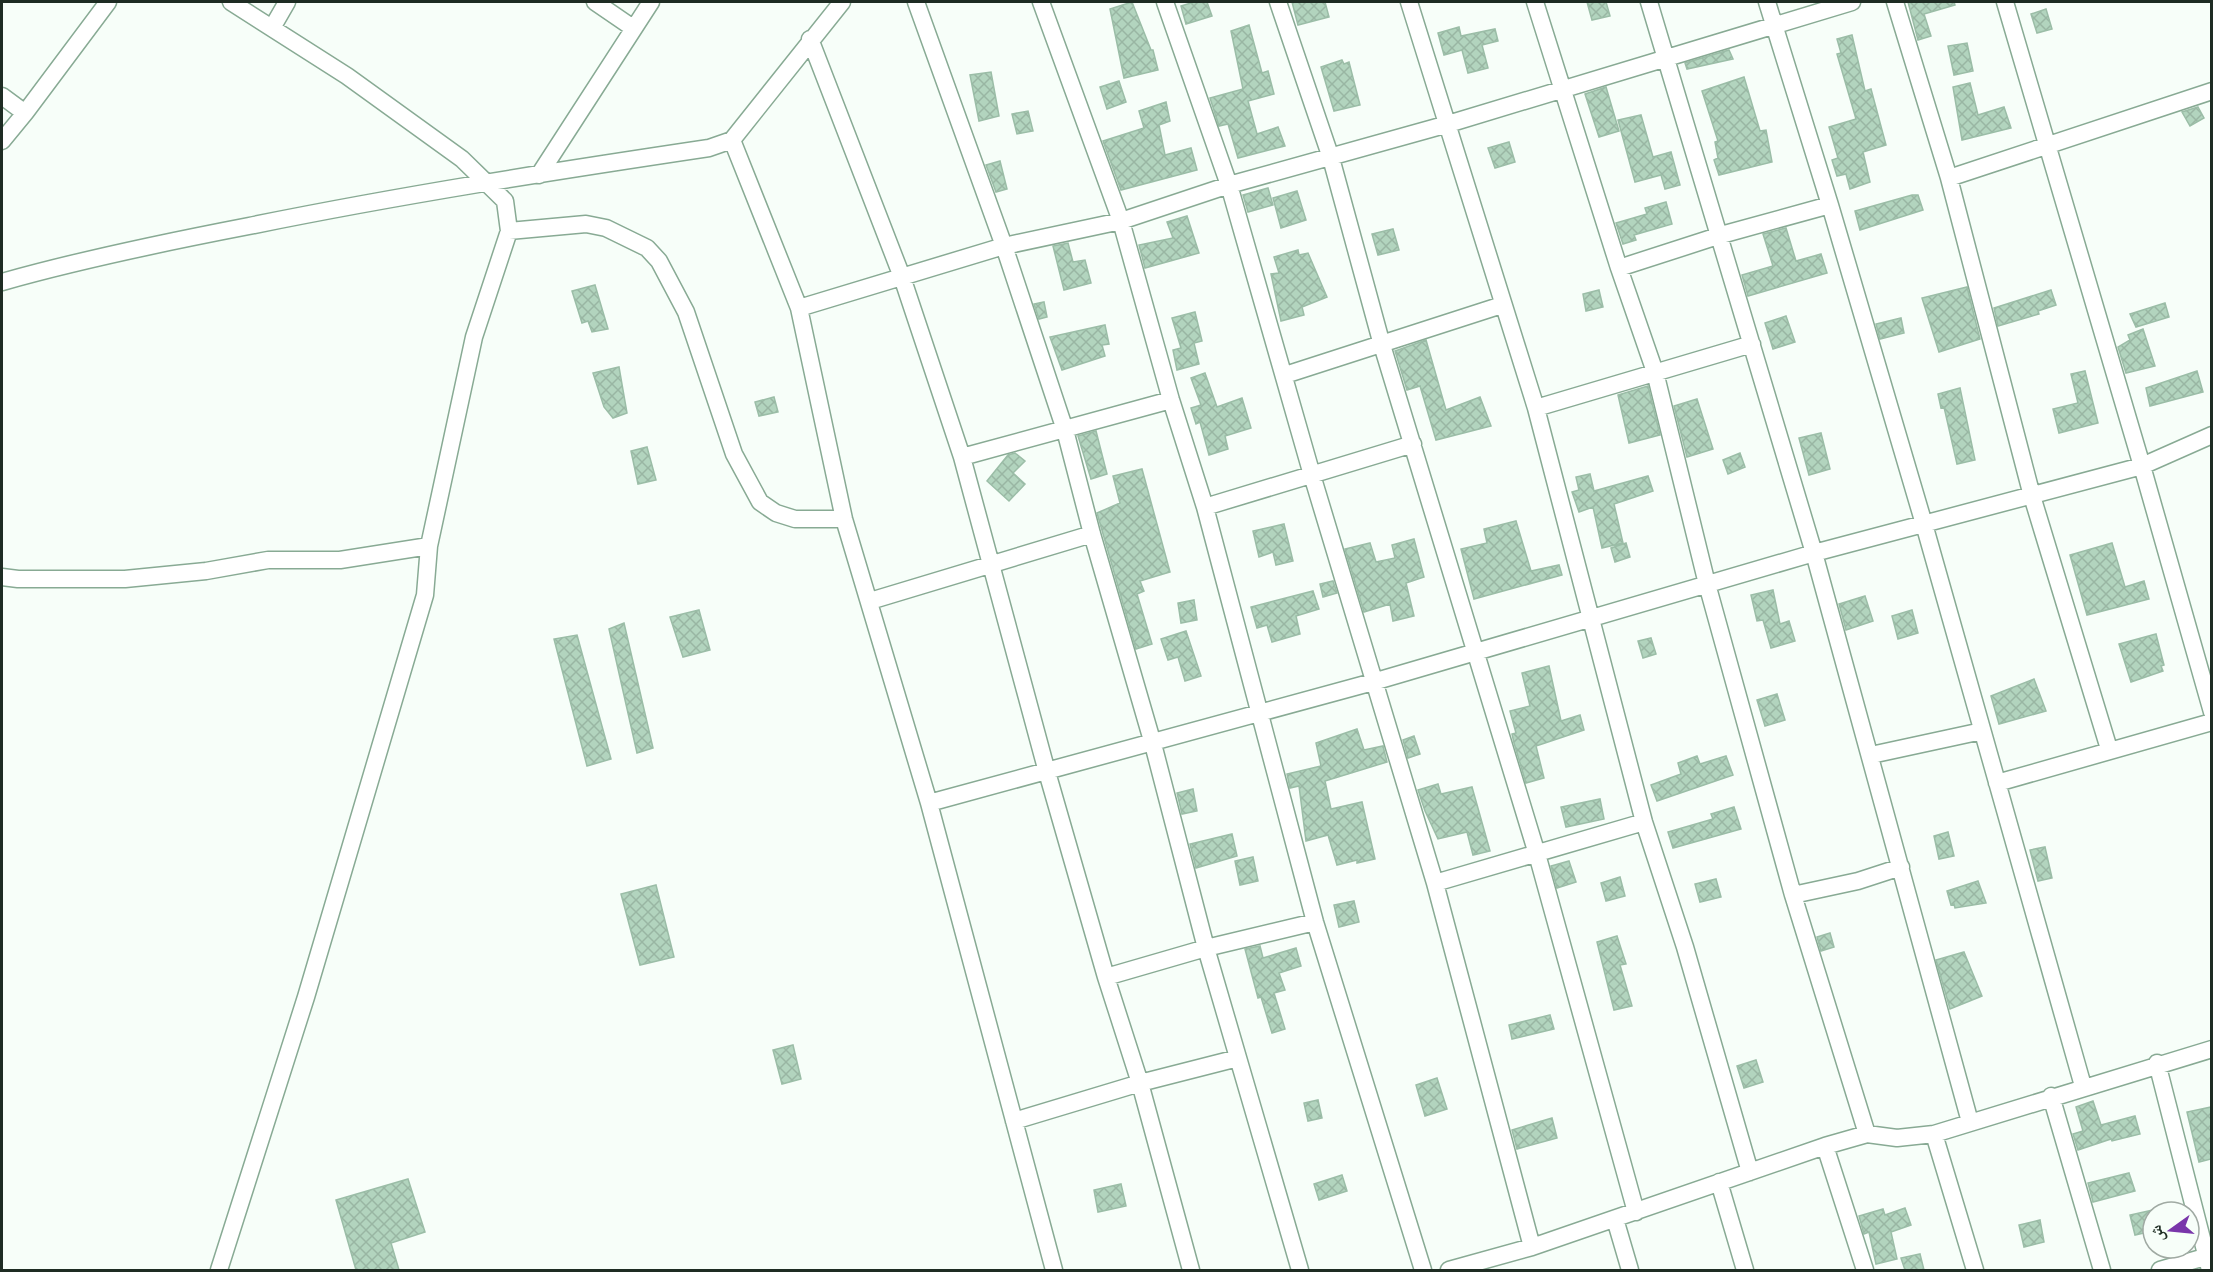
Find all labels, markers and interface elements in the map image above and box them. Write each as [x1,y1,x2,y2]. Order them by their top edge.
north arrow [2141,1200,2201,1260]
text: ش [2144,1223,2169,1245]

